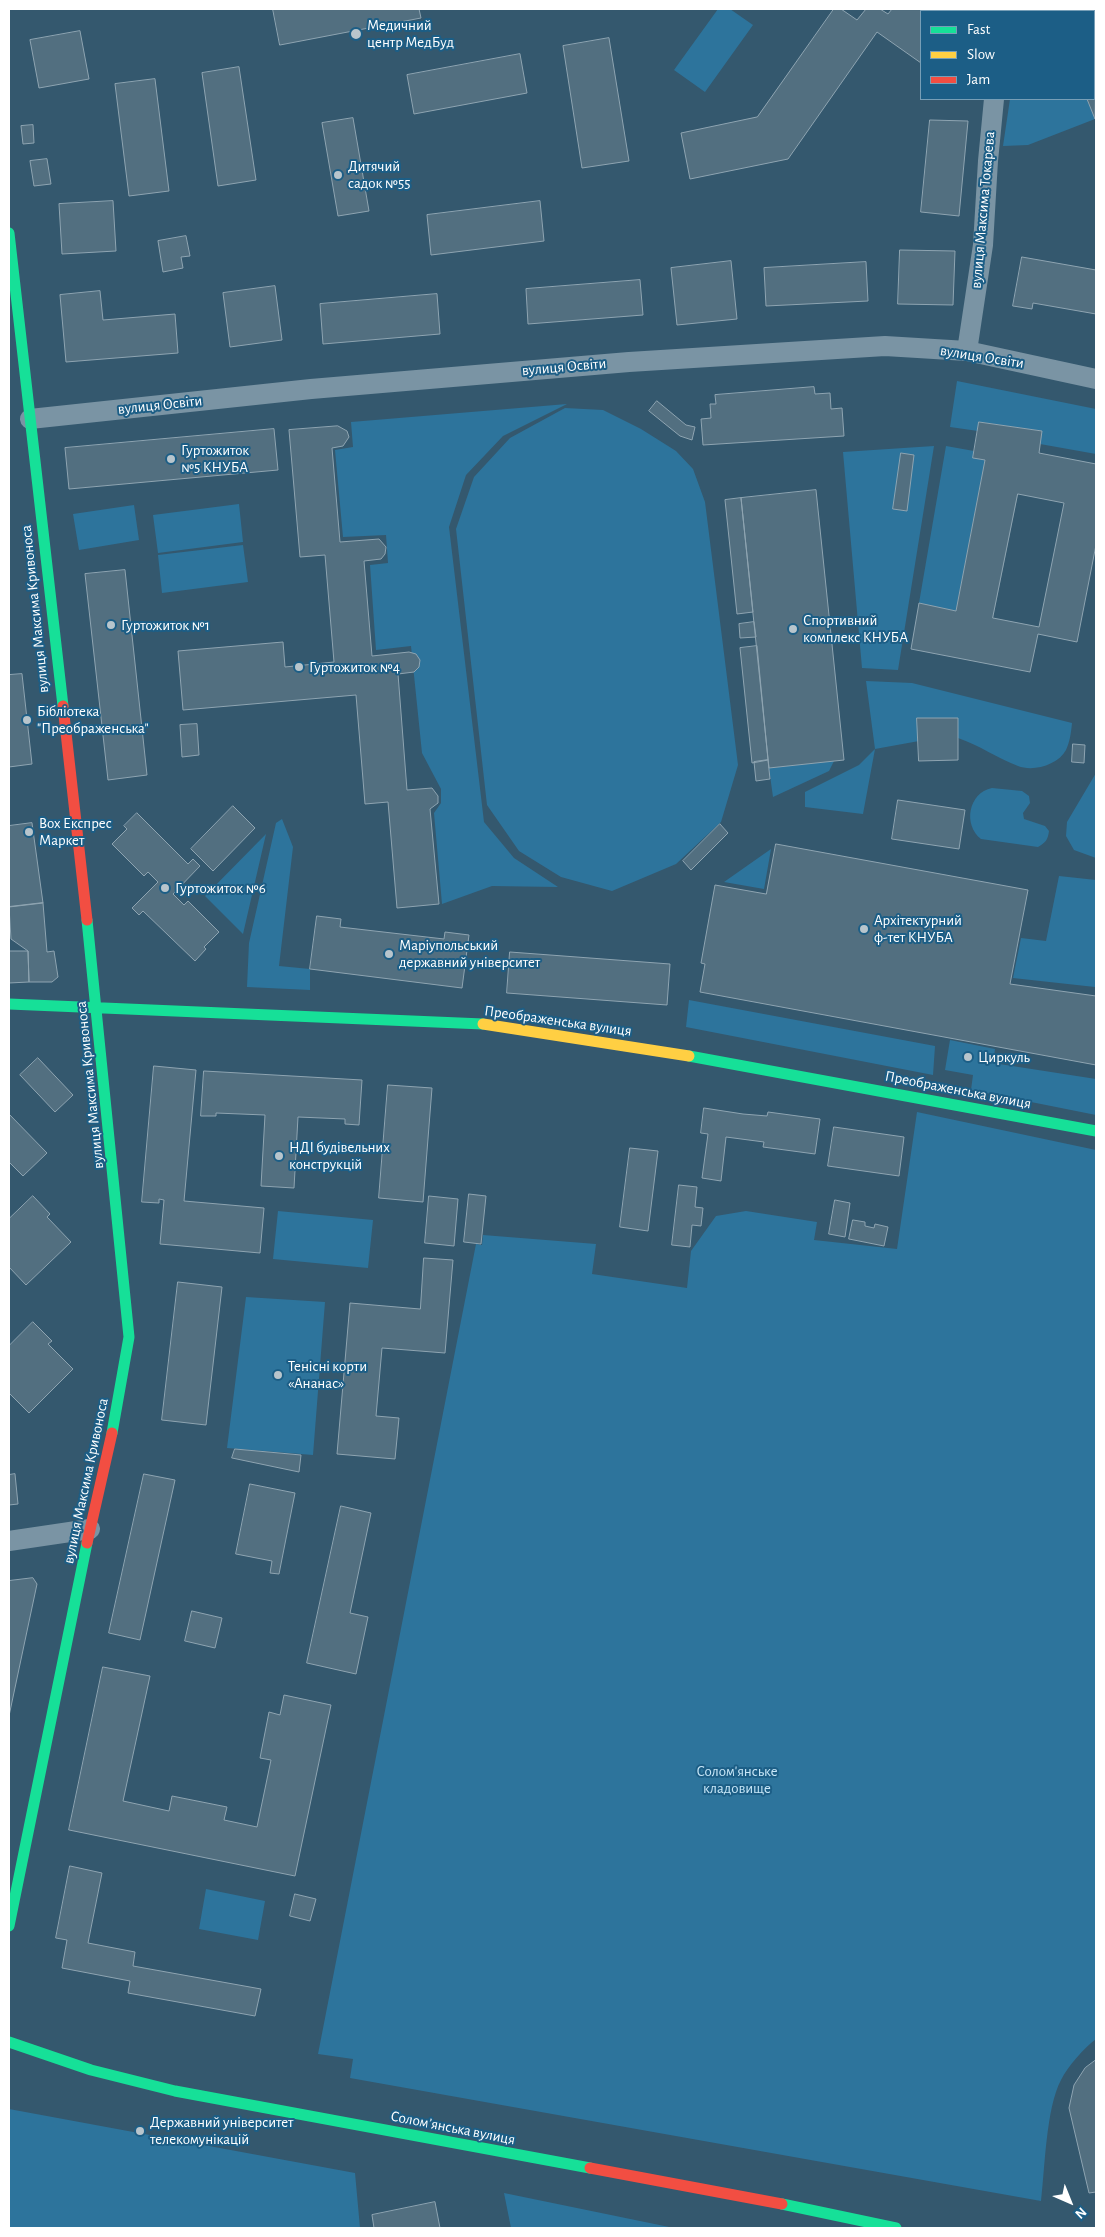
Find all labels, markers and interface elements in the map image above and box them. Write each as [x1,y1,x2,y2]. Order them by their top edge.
legend [920,10,1095,100]
place label: Медичний центр МедБуд [367,16,454,51]
text: Fast [967,22,990,37]
marker: Медичний центр МедБуд [349,27,363,41]
text: Slow [967,47,995,62]
text: Jam [967,72,990,87]
street label: вулиця Максима Токарева [967,131,999,289]
place label: Дитячий садок №55 [348,157,410,192]
marker: Дитячий садок №55 [332,169,344,181]
street label: вулиця Освіти [939,341,1025,373]
street label: вулиця Освіти [521,354,607,380]
street label: вулиця Освіти [117,392,203,418]
place label: Гуртожиток №5 КНУБА [181,441,249,476]
marker: Гуртожиток №5 КНУБА [165,453,177,465]
street label: вулиця Максима Кривоноса [17,524,53,694]
place label: Спортивний комплекс КНУБА [803,611,908,646]
place label: Гуртожиток №1 [121,616,210,634]
marker: Гуртожиток №1 [105,619,117,631]
marker: Спортивний комплекс КНУБА [787,623,799,635]
place label: Гуртожиток №4 [309,658,400,676]
marker: Гуртожиток №4 [293,661,305,673]
place label: Бібліотека "Преображенська" [37,702,149,737]
marker: Бібліотека "Преображенська" [21,714,33,726]
place label: Box Експрес Маркет [39,814,112,849]
marker: Box Експрес Маркет [23,826,35,838]
place label: Гуртожиток №6 [175,879,266,897]
marker: Гуртожиток №6 [159,882,171,894]
place label: Архітектурний ф-тет КНУБА [874,911,962,946]
marker: Архітектурний ф-тет КНУБА [858,923,870,935]
place label: Маріупольський державний університет [399,936,540,971]
marker: Маріупольський державний університет [383,948,395,960]
street label: вулиця Максима Кривоноса [72,1000,108,1170]
street label: Преображенська вулиця [483,1002,633,1040]
place label: Циркуль [978,1048,1030,1066]
marker: Циркуль [962,1051,974,1063]
street label: Преображенська вулиця [883,1067,1033,1113]
place label: НДІ будівельних конструкцій [289,1138,390,1173]
marker: НДІ будівельних конструкцій [273,1150,285,1162]
place label: Тенісні корти «Ананас» [288,1357,367,1392]
marker: Тенісні корти «Ананас» [272,1369,284,1381]
street label: вулиця Максима Кривоноса [60,1397,112,1565]
park label: Солом'янське кладовище [696,1762,778,1797]
street label: Соломʼянська вулиця [389,2107,517,2149]
place label: Державний університет телекомунікацій [150,2113,293,2148]
marker: Державний університет телекомунікацій [134,2125,146,2137]
north arrow [1045,2177,1095,2227]
text: N [1072,2204,1089,2221]

